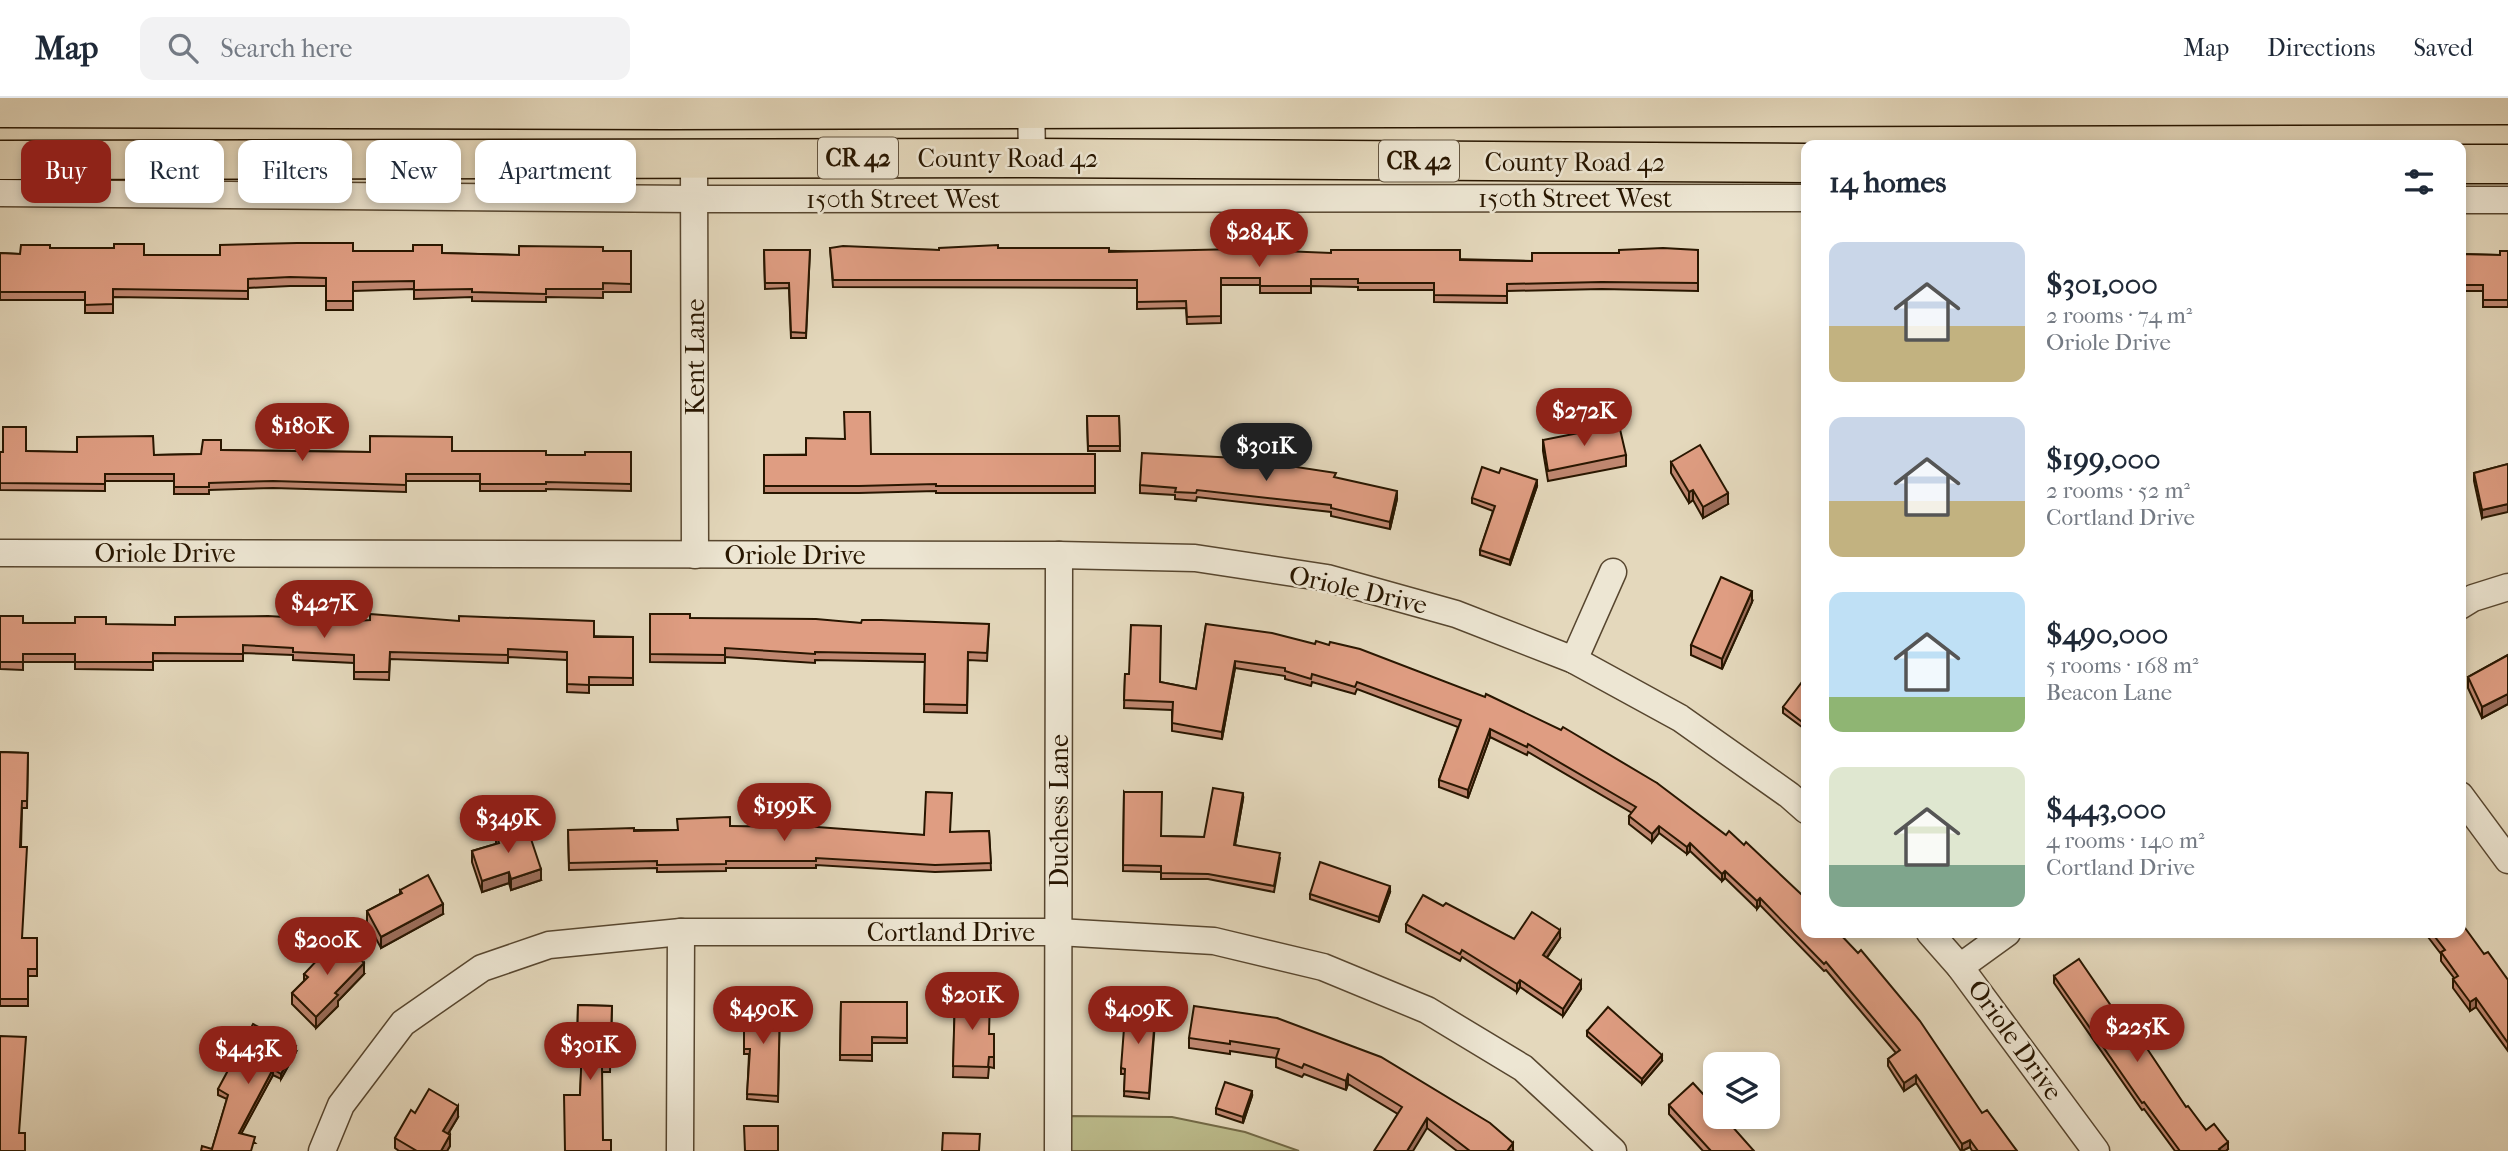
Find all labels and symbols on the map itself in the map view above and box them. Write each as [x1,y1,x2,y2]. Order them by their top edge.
road number: CR 42 [818,138,898,178]
road number: CR 42 [1379,140,1459,182]
street label: County Road 42 [918,143,1098,174]
street label: County Road 42 [1485,147,1665,178]
street label: 150th Street West [1478,183,1673,214]
street label: 150th Street West [806,184,1001,215]
pin: $284K [1210,209,1308,269]
street label: Kent Lane [680,299,711,415]
pin: $272K [1535,388,1633,448]
pin: $180K [253,404,351,463]
pin: $301K [1217,424,1315,483]
street label: Oriole Drive [94,538,236,569]
street label: Oriole Drive [724,540,866,571]
street label: Oriole Drive [1286,559,1430,621]
pin: $427K [275,580,373,640]
street label: Duchess Lane [1044,734,1075,888]
pin: $199K [735,784,833,843]
pin: $349K [459,796,557,855]
street label: Cortland Drive [867,917,1035,948]
pin: $200K [278,918,376,977]
pin: $201K [923,972,1021,1032]
street label: Oriole Drive [1961,974,2069,1106]
pin: $490K [714,986,812,1046]
pin: $409K [1089,986,1187,1046]
pin: $225K [2088,1004,2186,1064]
pin: $301K [541,1023,639,1082]
pin: $443K [199,1026,297,1086]

